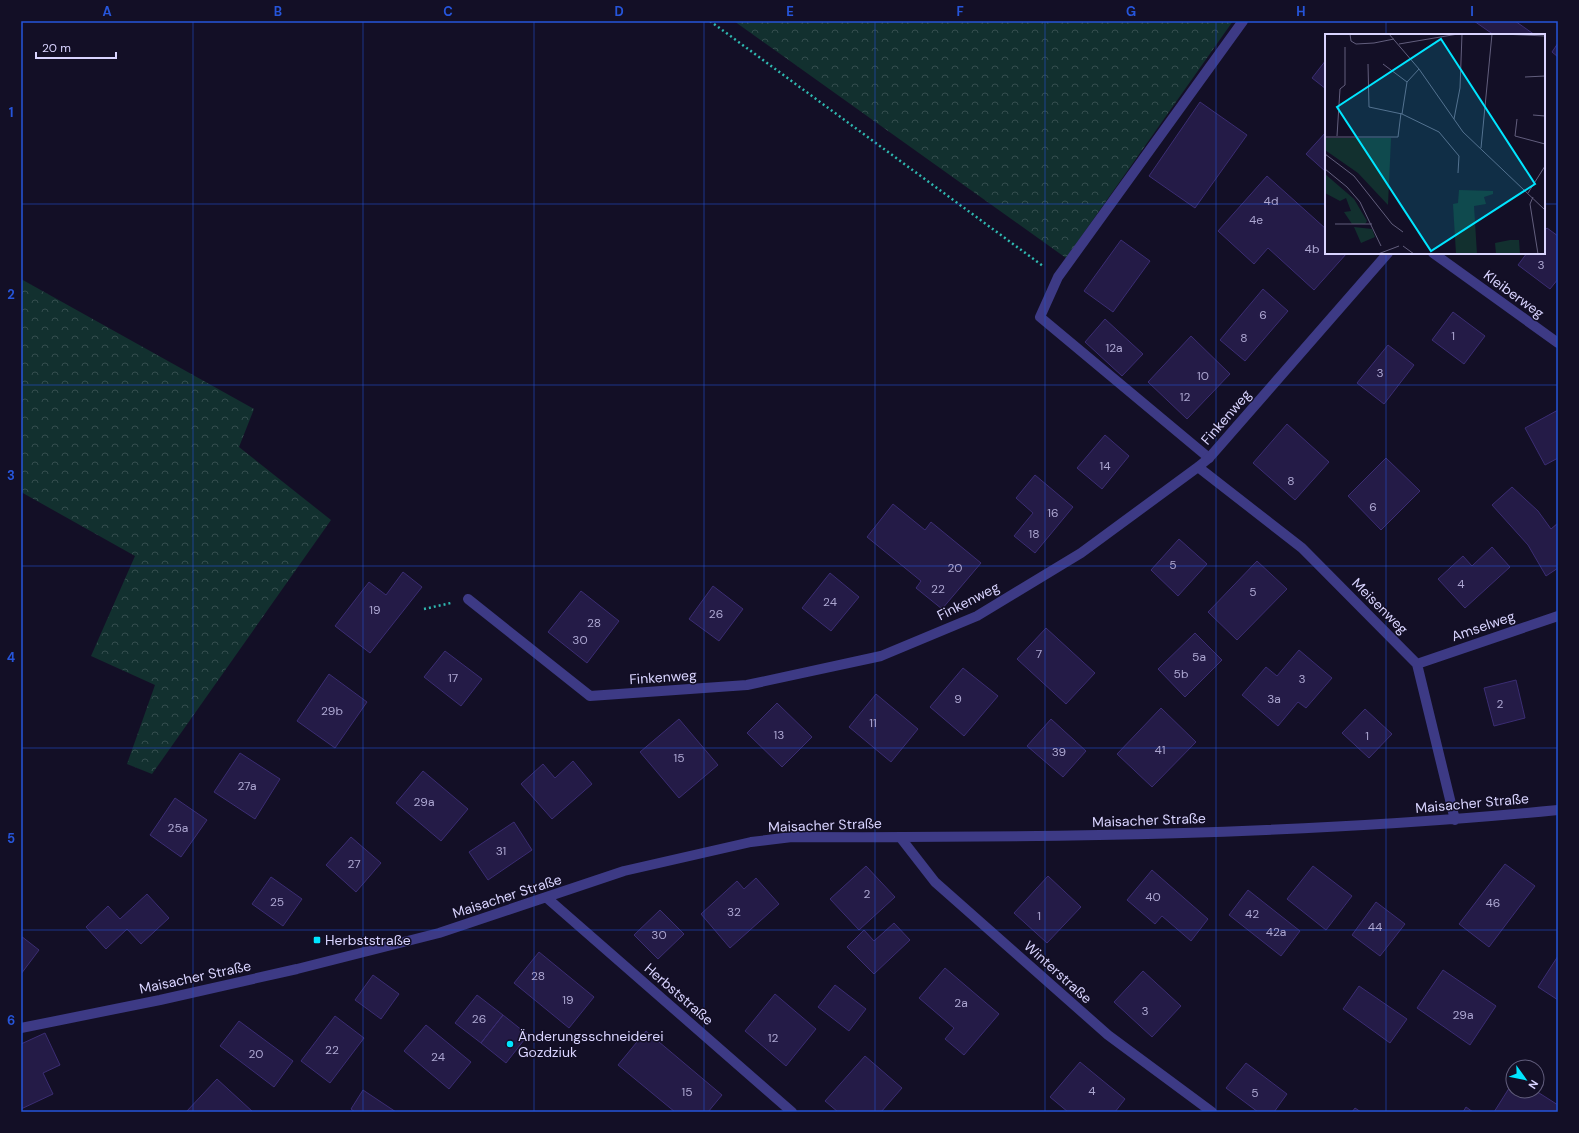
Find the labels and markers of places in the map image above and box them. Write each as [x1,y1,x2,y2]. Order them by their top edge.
place label: Herbststraße [325,931,411,949]
marker: Herbststraße [312,935,322,945]
place label: Änderungsschneiderei Gozdziuk [518,1027,664,1061]
marker: Änderungsschneiderei Gozdziuk [505,1039,515,1049]

